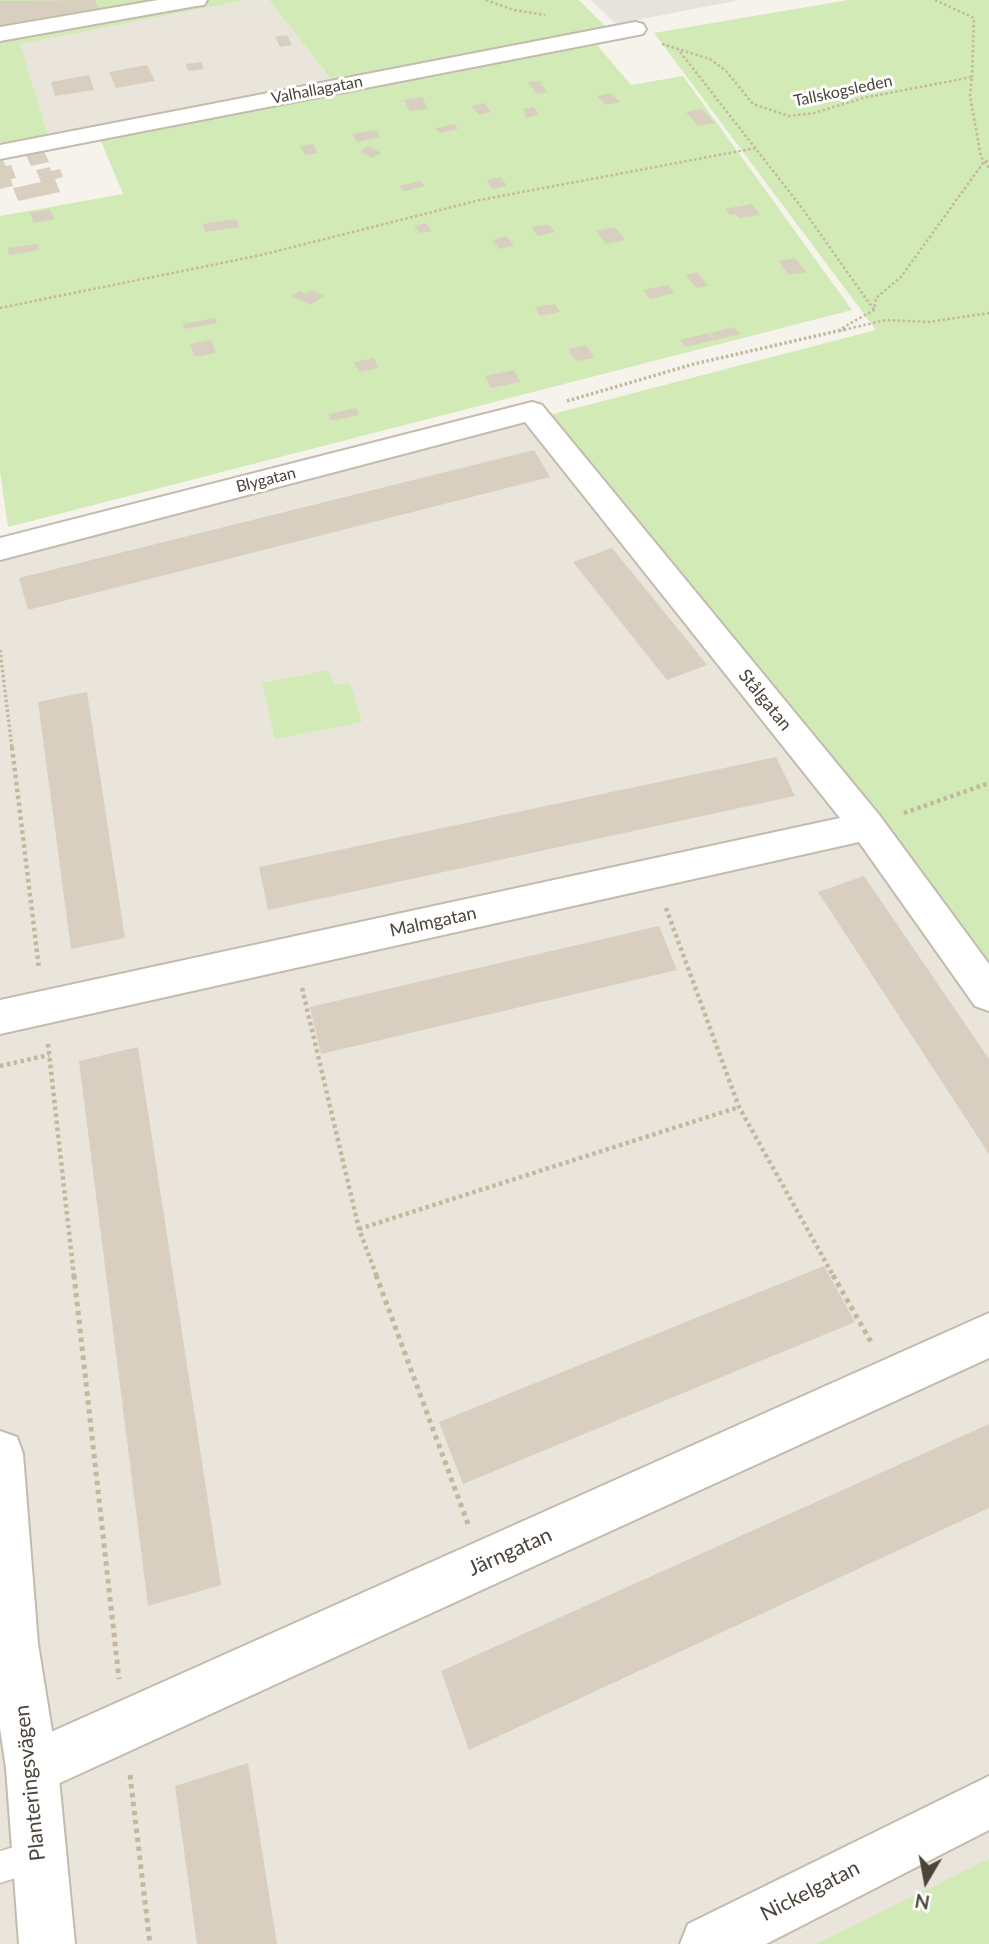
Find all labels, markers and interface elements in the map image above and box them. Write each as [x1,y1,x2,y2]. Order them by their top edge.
street label: Tallskogsleden [792,71,894,111]
street label: Valhallagatan [270,72,364,108]
street label: Blygatan [234,463,298,497]
street label: Stålgatan [734,665,796,735]
street label: Malmgatan [388,902,478,942]
street label: Järngatan [464,1522,556,1582]
street label: Planteringsvägen [9,1704,51,1862]
north arrow [891,1846,961,1916]
street label: Nickelgatan [756,1855,864,1927]
text: N [913,1890,931,1915]

